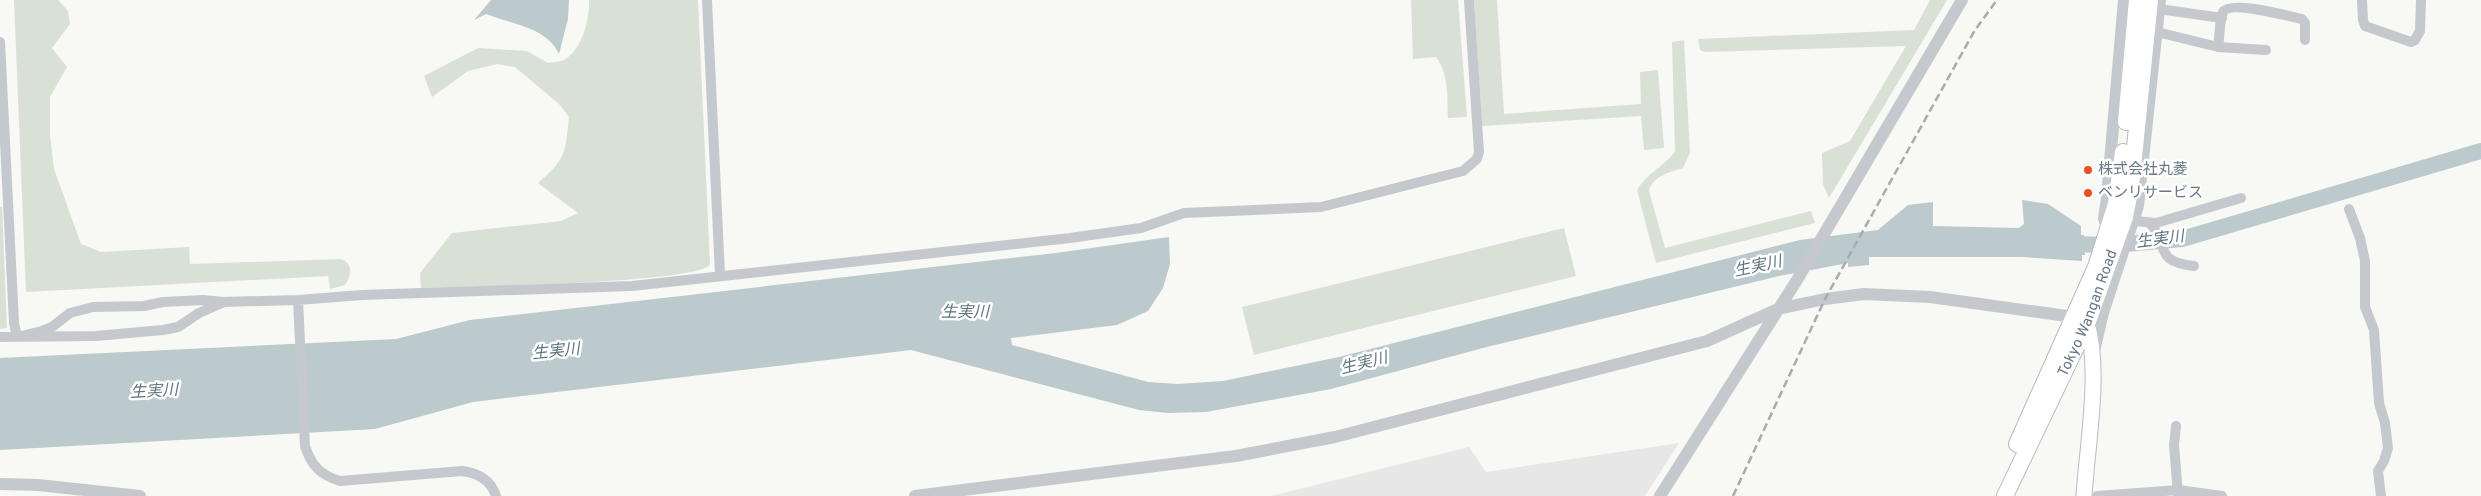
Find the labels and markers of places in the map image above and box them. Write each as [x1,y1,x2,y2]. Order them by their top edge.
place label: 株式会社丸菱 [2098,161,2188,180]
marker: 株式会社丸菱 [2082,164,2094,176]
place label: ベンリサービス [2098,184,2203,203]
marker: ベンリサービス [2082,187,2094,199]

